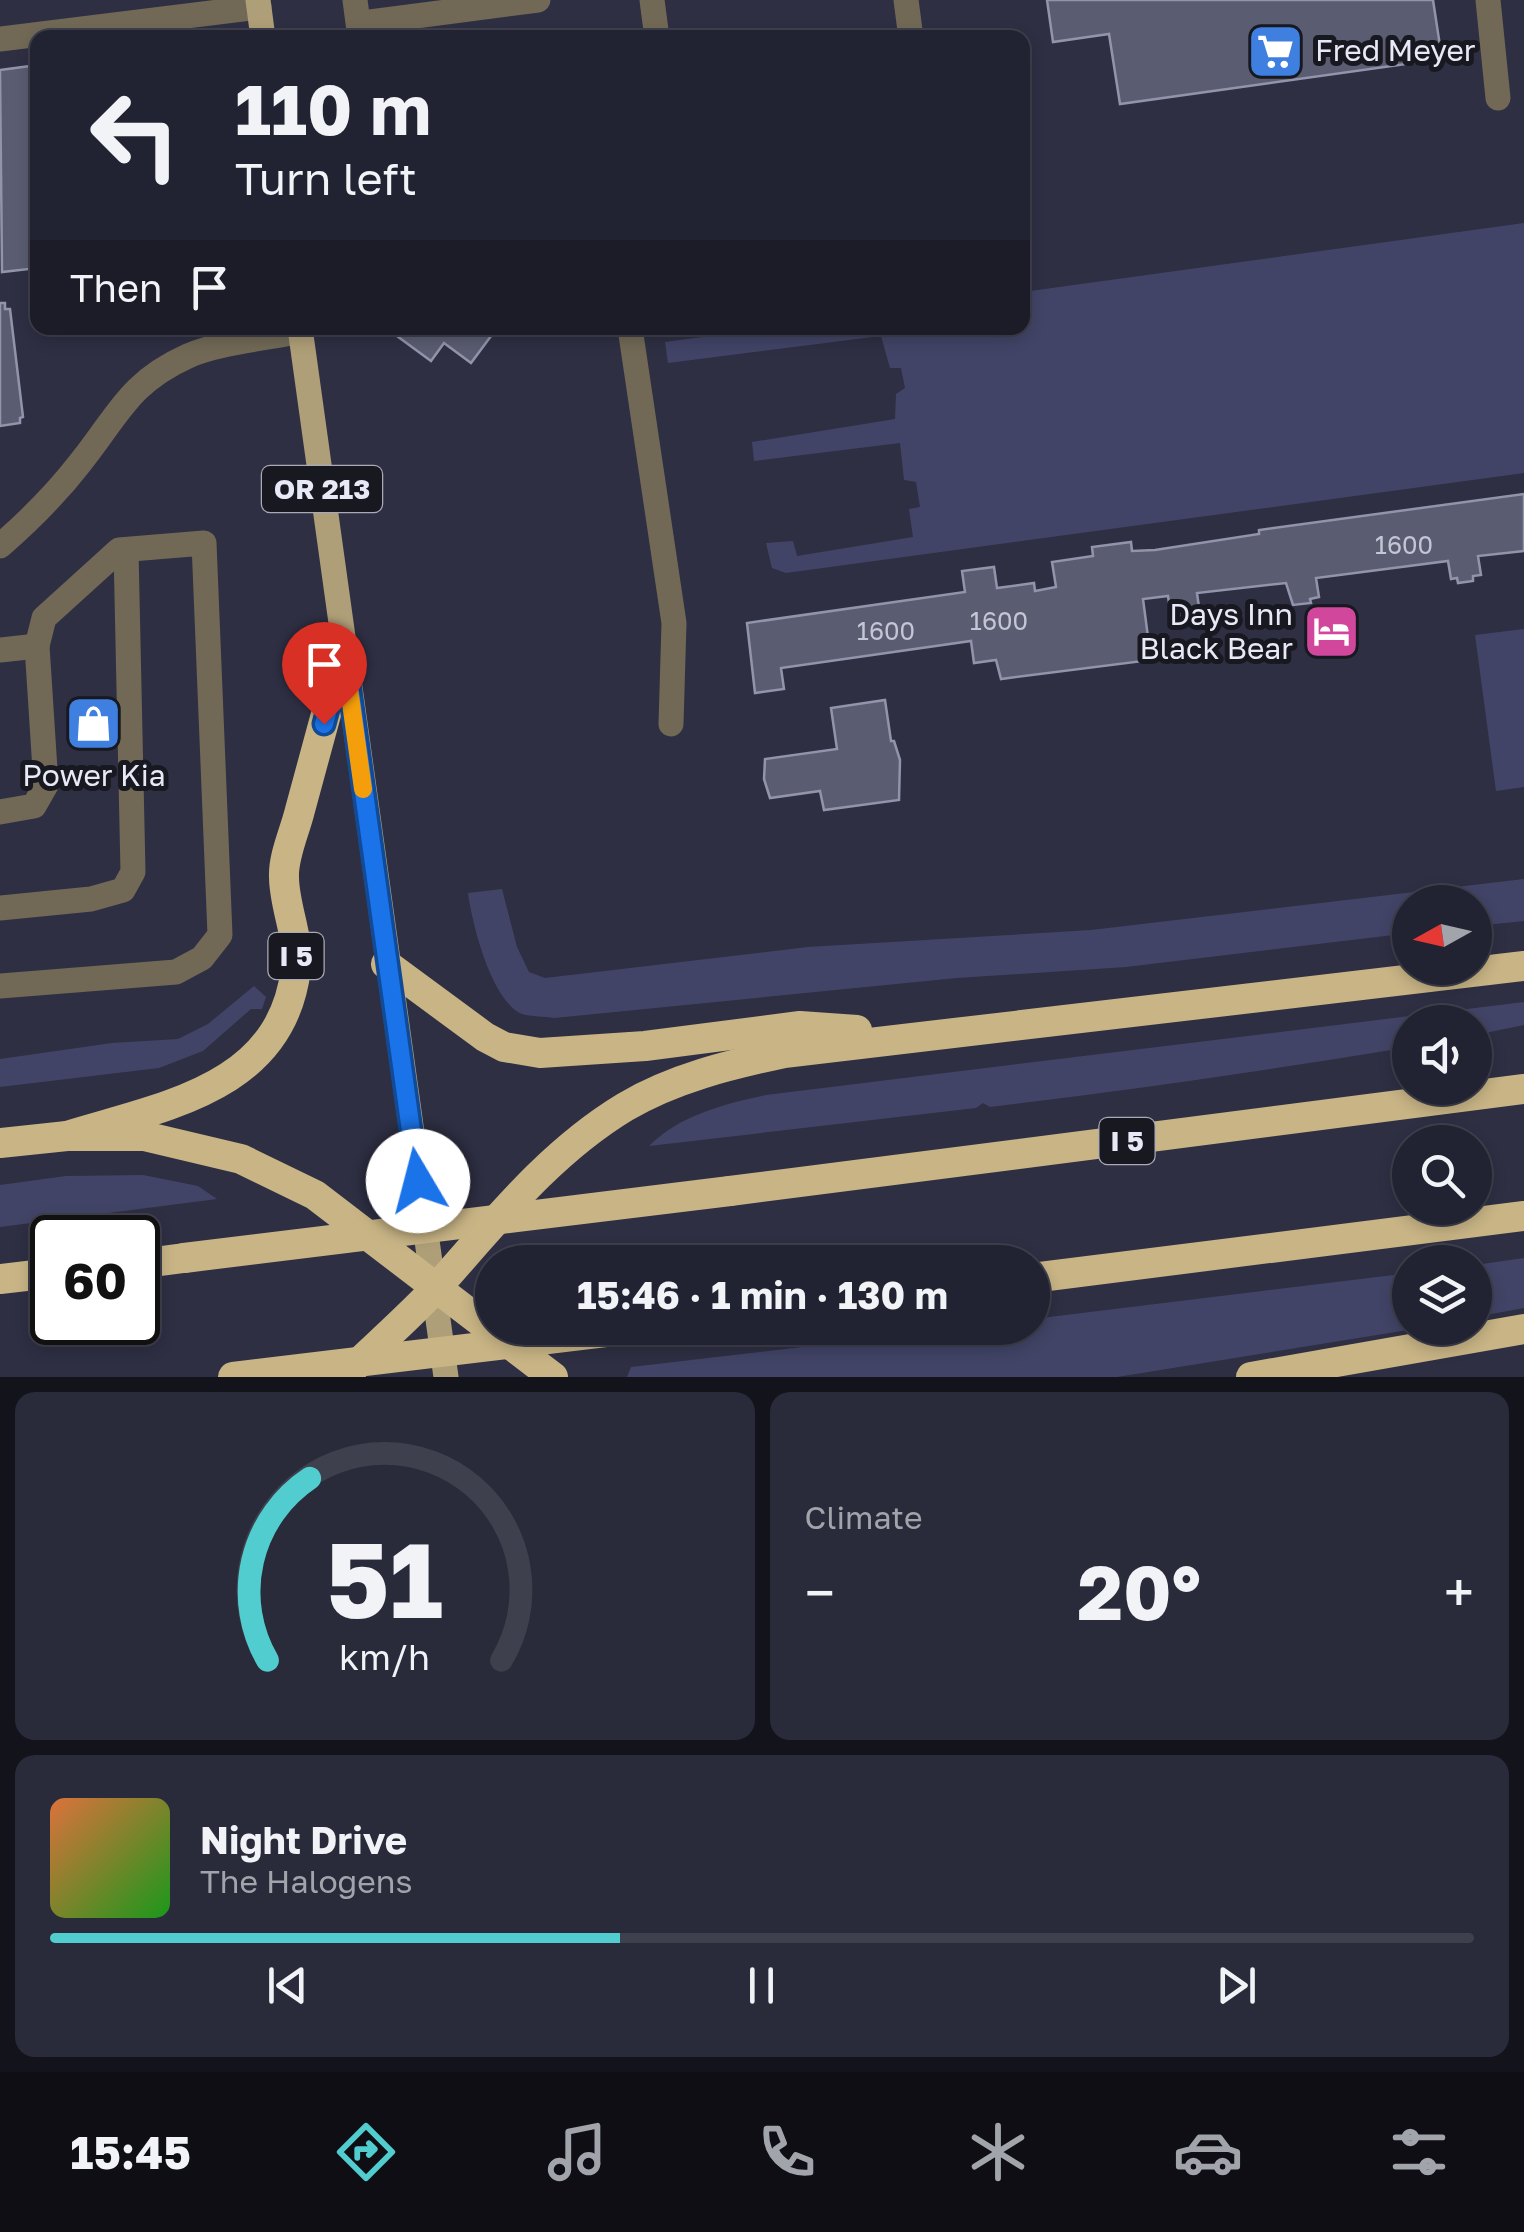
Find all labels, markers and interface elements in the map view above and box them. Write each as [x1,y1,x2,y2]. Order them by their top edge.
supermarket icon: Fred Meyer [1246,21,1306,81]
place label: Fred Meyer [1315,32,1476,68]
text: 110 m [235,66,431,150]
icon: left [70,70,200,200]
text: Turn left [235,151,417,205]
icon: arrive [182,260,237,315]
text: Then [70,265,162,310]
road number: OR 213 [262,466,382,512]
house number: 1600 [1375,529,1433,560]
place label: Days Inn Black Bear [1139,596,1293,666]
hotel icon: Days Inn Black Bear [1302,602,1362,662]
house number: 1600 [970,605,1028,636]
house number: 1600 [857,615,915,646]
pin [282,622,367,725]
icon: arrive [297,637,352,692]
shop icon: Power Kia [64,694,124,754]
place label: Power Kia [22,757,166,793]
north arrow [1392,885,1492,985]
map controls [1392,885,1492,1345]
road number: I 5 [268,933,324,979]
button: sound [1392,1005,1492,1105]
road number: I 5 [1100,1118,1154,1164]
button: search [1392,1125,1492,1225]
position arrow [366,1129,470,1233]
speed limit sign: 60 [30,1215,160,1345]
button: layers [1392,1245,1492,1345]
text: 15:46 · 1 min · 130 m [577,1272,948,1317]
text: Climate [805,1498,923,1536]
text: 51 [326,1516,443,1641]
text: 20° [1077,1546,1201,1637]
text: − [805,1559,835,1625]
text: + [1444,1559,1474,1625]
text: km/h [339,1635,430,1678]
text: Night Drive [200,1817,407,1862]
text: The Halogens [200,1862,412,1900]
icon: previous [260,1958,315,2013]
icon: pause [734,1958,789,2013]
icon: next [1209,1958,1264,2013]
icon: directions [331,2117,401,2187]
icon: music [542,2117,612,2187]
icon: phone [752,2117,822,2187]
icon: climate [963,2117,1033,2187]
icon: car [1173,2117,1243,2187]
icon: filters [1384,2117,1454,2187]
text: 15:45 [70,2125,191,2179]

